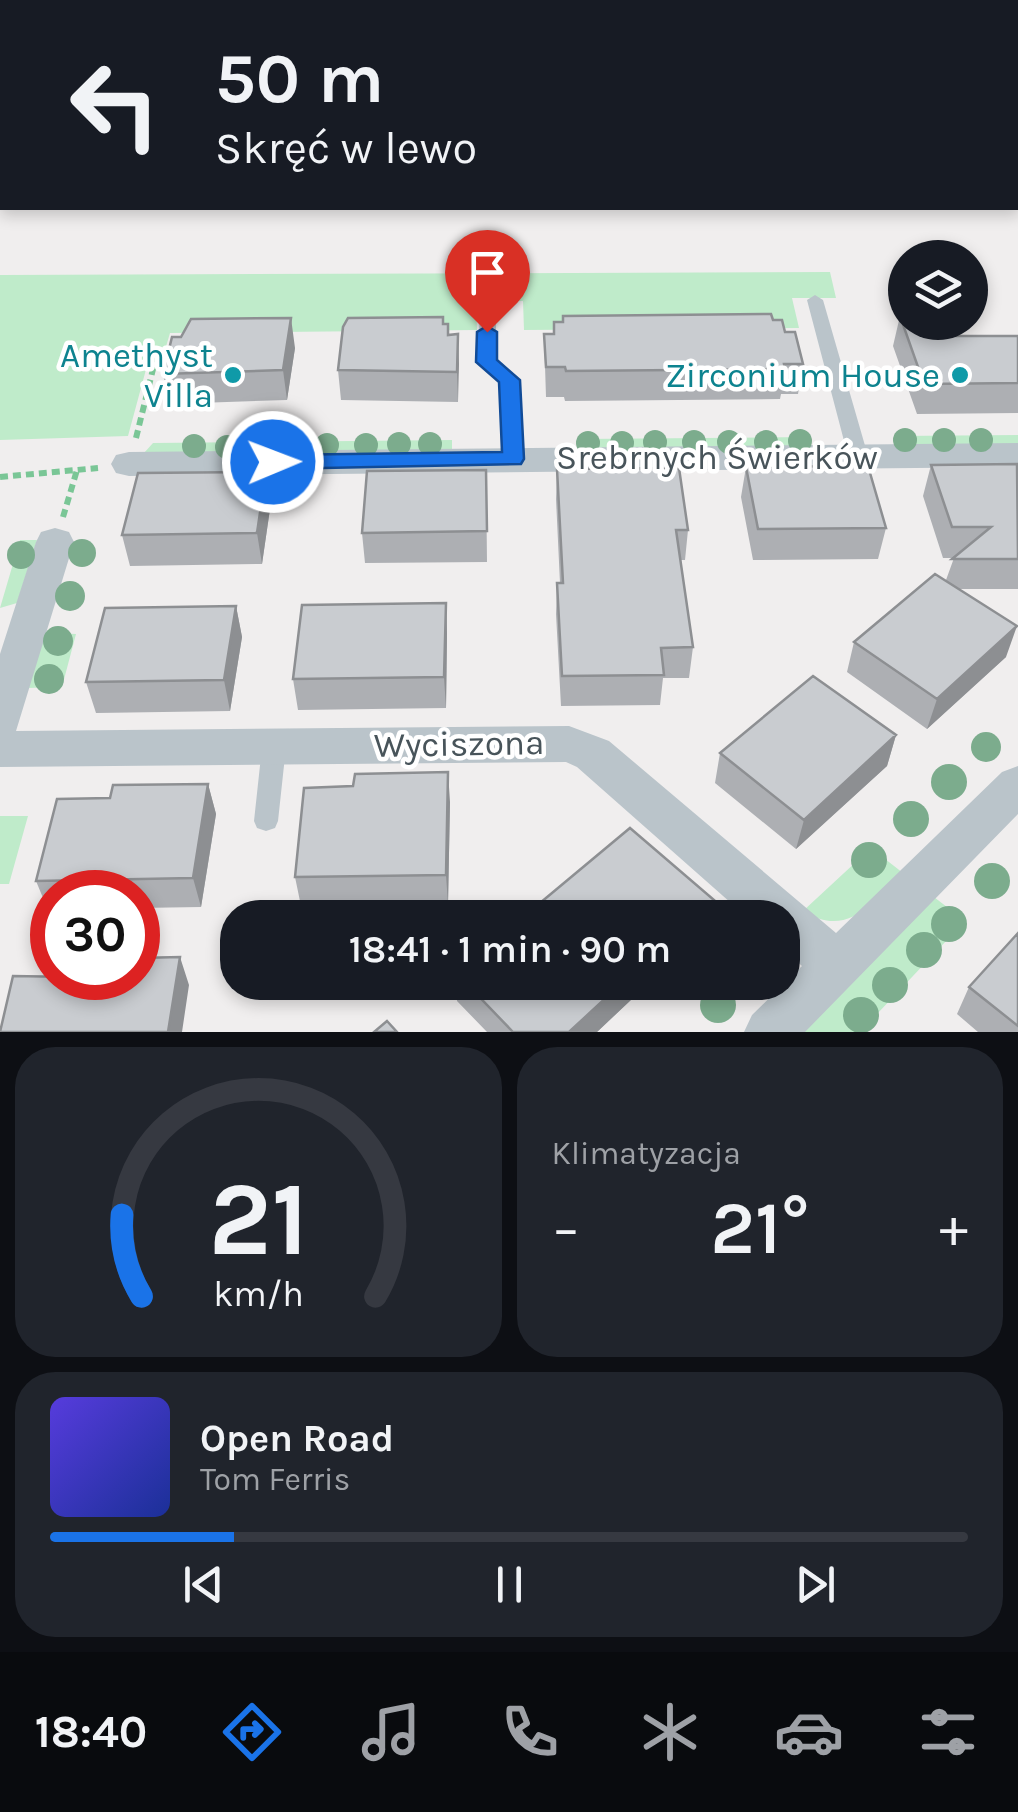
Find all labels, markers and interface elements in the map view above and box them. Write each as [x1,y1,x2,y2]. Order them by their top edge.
text: 50 m [215,38,384,120]
icon: left [50,40,180,170]
text: Skręć w lewo [215,122,477,174]
pin [445,230,530,333]
map controls [888,240,988,340]
button: layers [888,240,988,340]
icon: arrive [460,245,515,300]
place label: Amethyst Villa [60,335,213,416]
place label: Zirconium House [665,355,940,396]
marker: Amethyst Villa [222,364,244,386]
marker: Zirconium House [949,364,971,386]
position arrow [221,410,325,514]
street label: Srebrnych Świerków [556,437,878,478]
street label: Wyciszona [373,722,545,766]
speed limit sign: 30 [30,870,160,1000]
text: 18:41 · 1 min · 90 m [349,927,671,972]
text: Klimatyzacja [552,1135,741,1172]
text: 21 [208,1159,308,1280]
text: 21° [710,1184,809,1272]
text: − [552,1196,580,1260]
text: + [939,1196,968,1260]
text: km/h [213,1273,304,1315]
text: Open Road [200,1416,394,1461]
text: Tom Ferris [200,1461,350,1498]
icon: previous [176,1557,231,1612]
icon: pause [482,1557,537,1612]
icon: next [788,1557,843,1612]
icon: directions [217,1697,287,1767]
icon: music [356,1697,426,1767]
icon: phone [495,1697,565,1767]
icon: climate [635,1697,705,1767]
icon: car [774,1697,844,1767]
icon: filters [913,1697,983,1767]
text: 18:40 [35,1706,147,1758]

